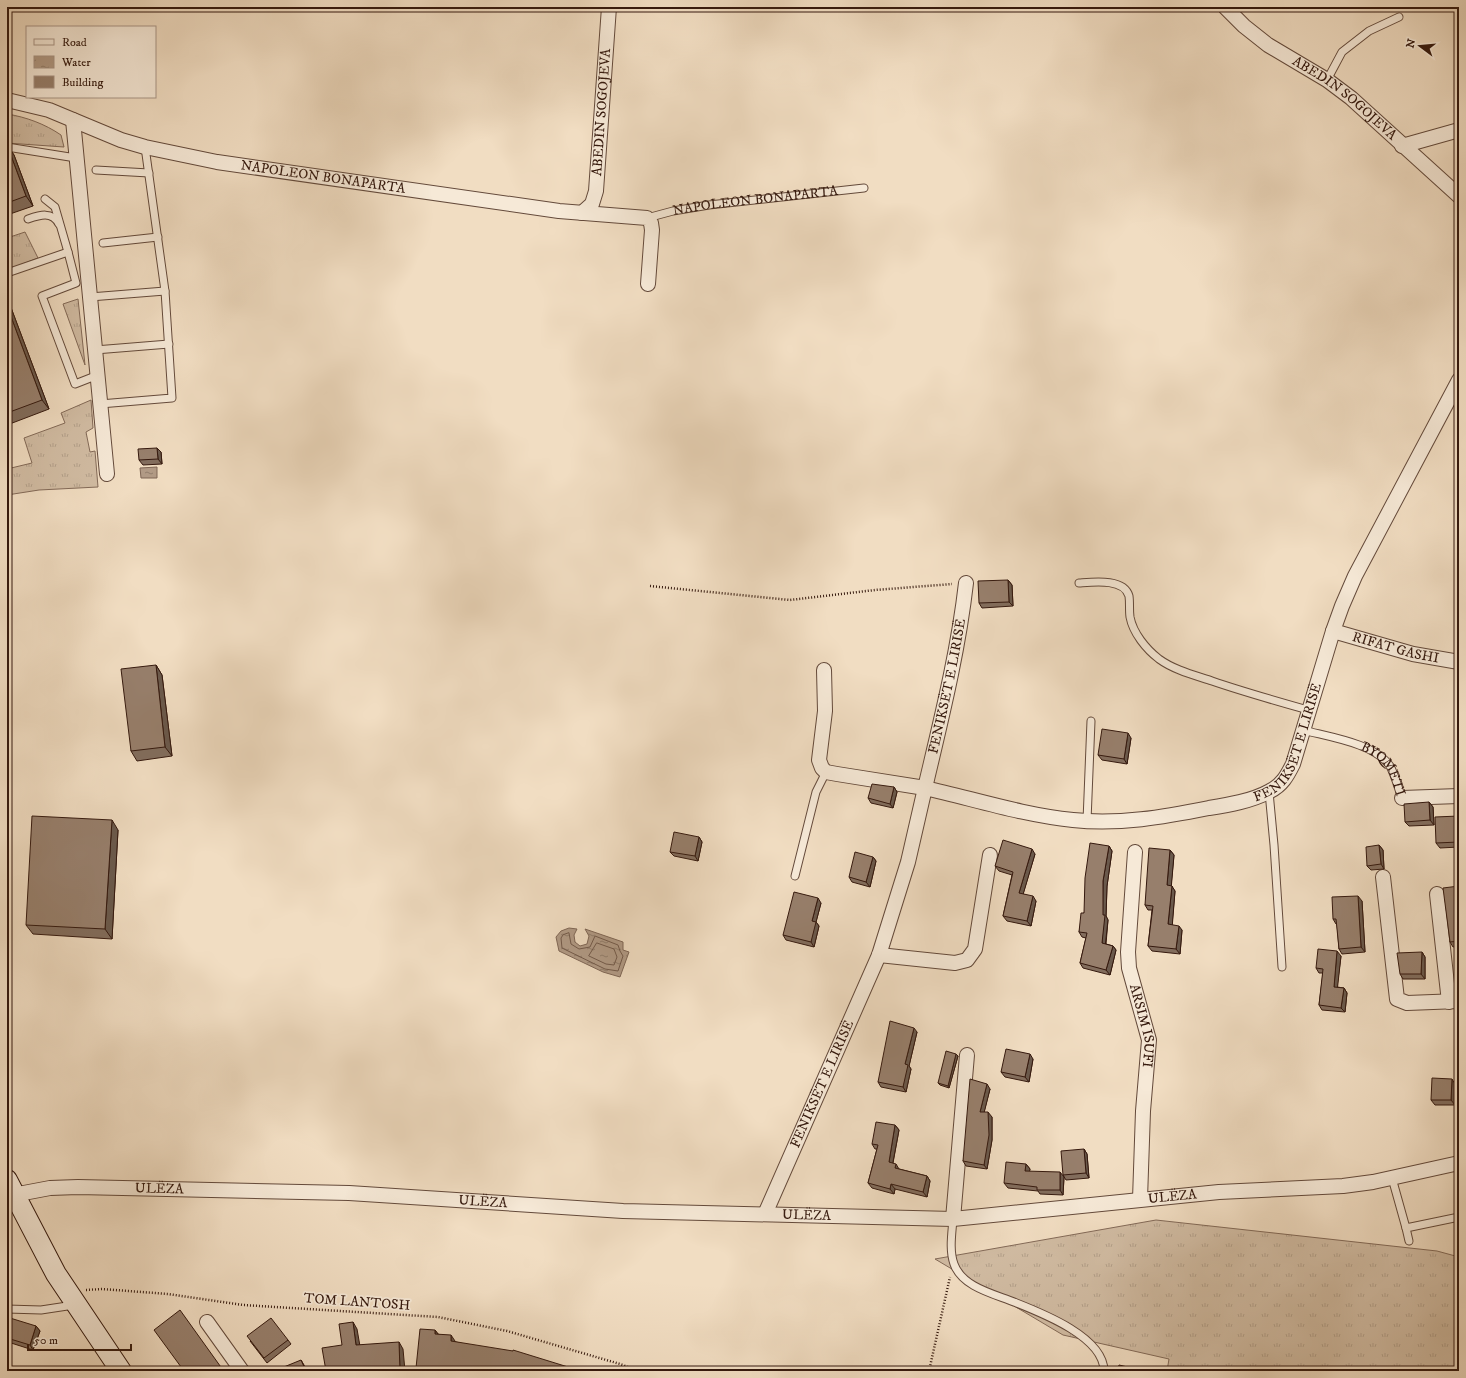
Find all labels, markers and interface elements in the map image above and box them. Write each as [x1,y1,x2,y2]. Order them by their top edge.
legend [26,26,156,98]
north arrow [1400,26,1440,66]
text: Road [62,35,87,50]
text: N [1403,37,1419,50]
street label: ABEDIN SOGOJEVA [588,47,615,177]
street label: ABEDIN SOGOJEVA [1289,52,1401,145]
text: Water [61,55,91,70]
text: Building [62,75,103,90]
street label: NAPOLEON BONAPARTA [240,157,408,198]
street label: NAPOLEON BONAPARTA [671,182,840,220]
street label: FENIKSËT E LIRISË [924,617,970,756]
street label: RIFAT GASHI [1350,628,1441,667]
street label: FENIKSËT E LIRISË [1251,681,1326,806]
street label: BYQMETI [1358,738,1410,799]
street label: ARSIM ISUFI [1125,982,1158,1069]
street label: FENIKSËT E LIRISË [786,1017,858,1151]
street label: ULËZA [135,1179,185,1198]
street label: ULËZA [1147,1185,1199,1208]
street label: ULËZA [458,1191,509,1212]
street label: ULËZA [782,1206,832,1225]
street label: TOM LANTOSH [303,1289,411,1315]
scale bar [28,1326,131,1352]
text: 50 m [34,1333,58,1348]

